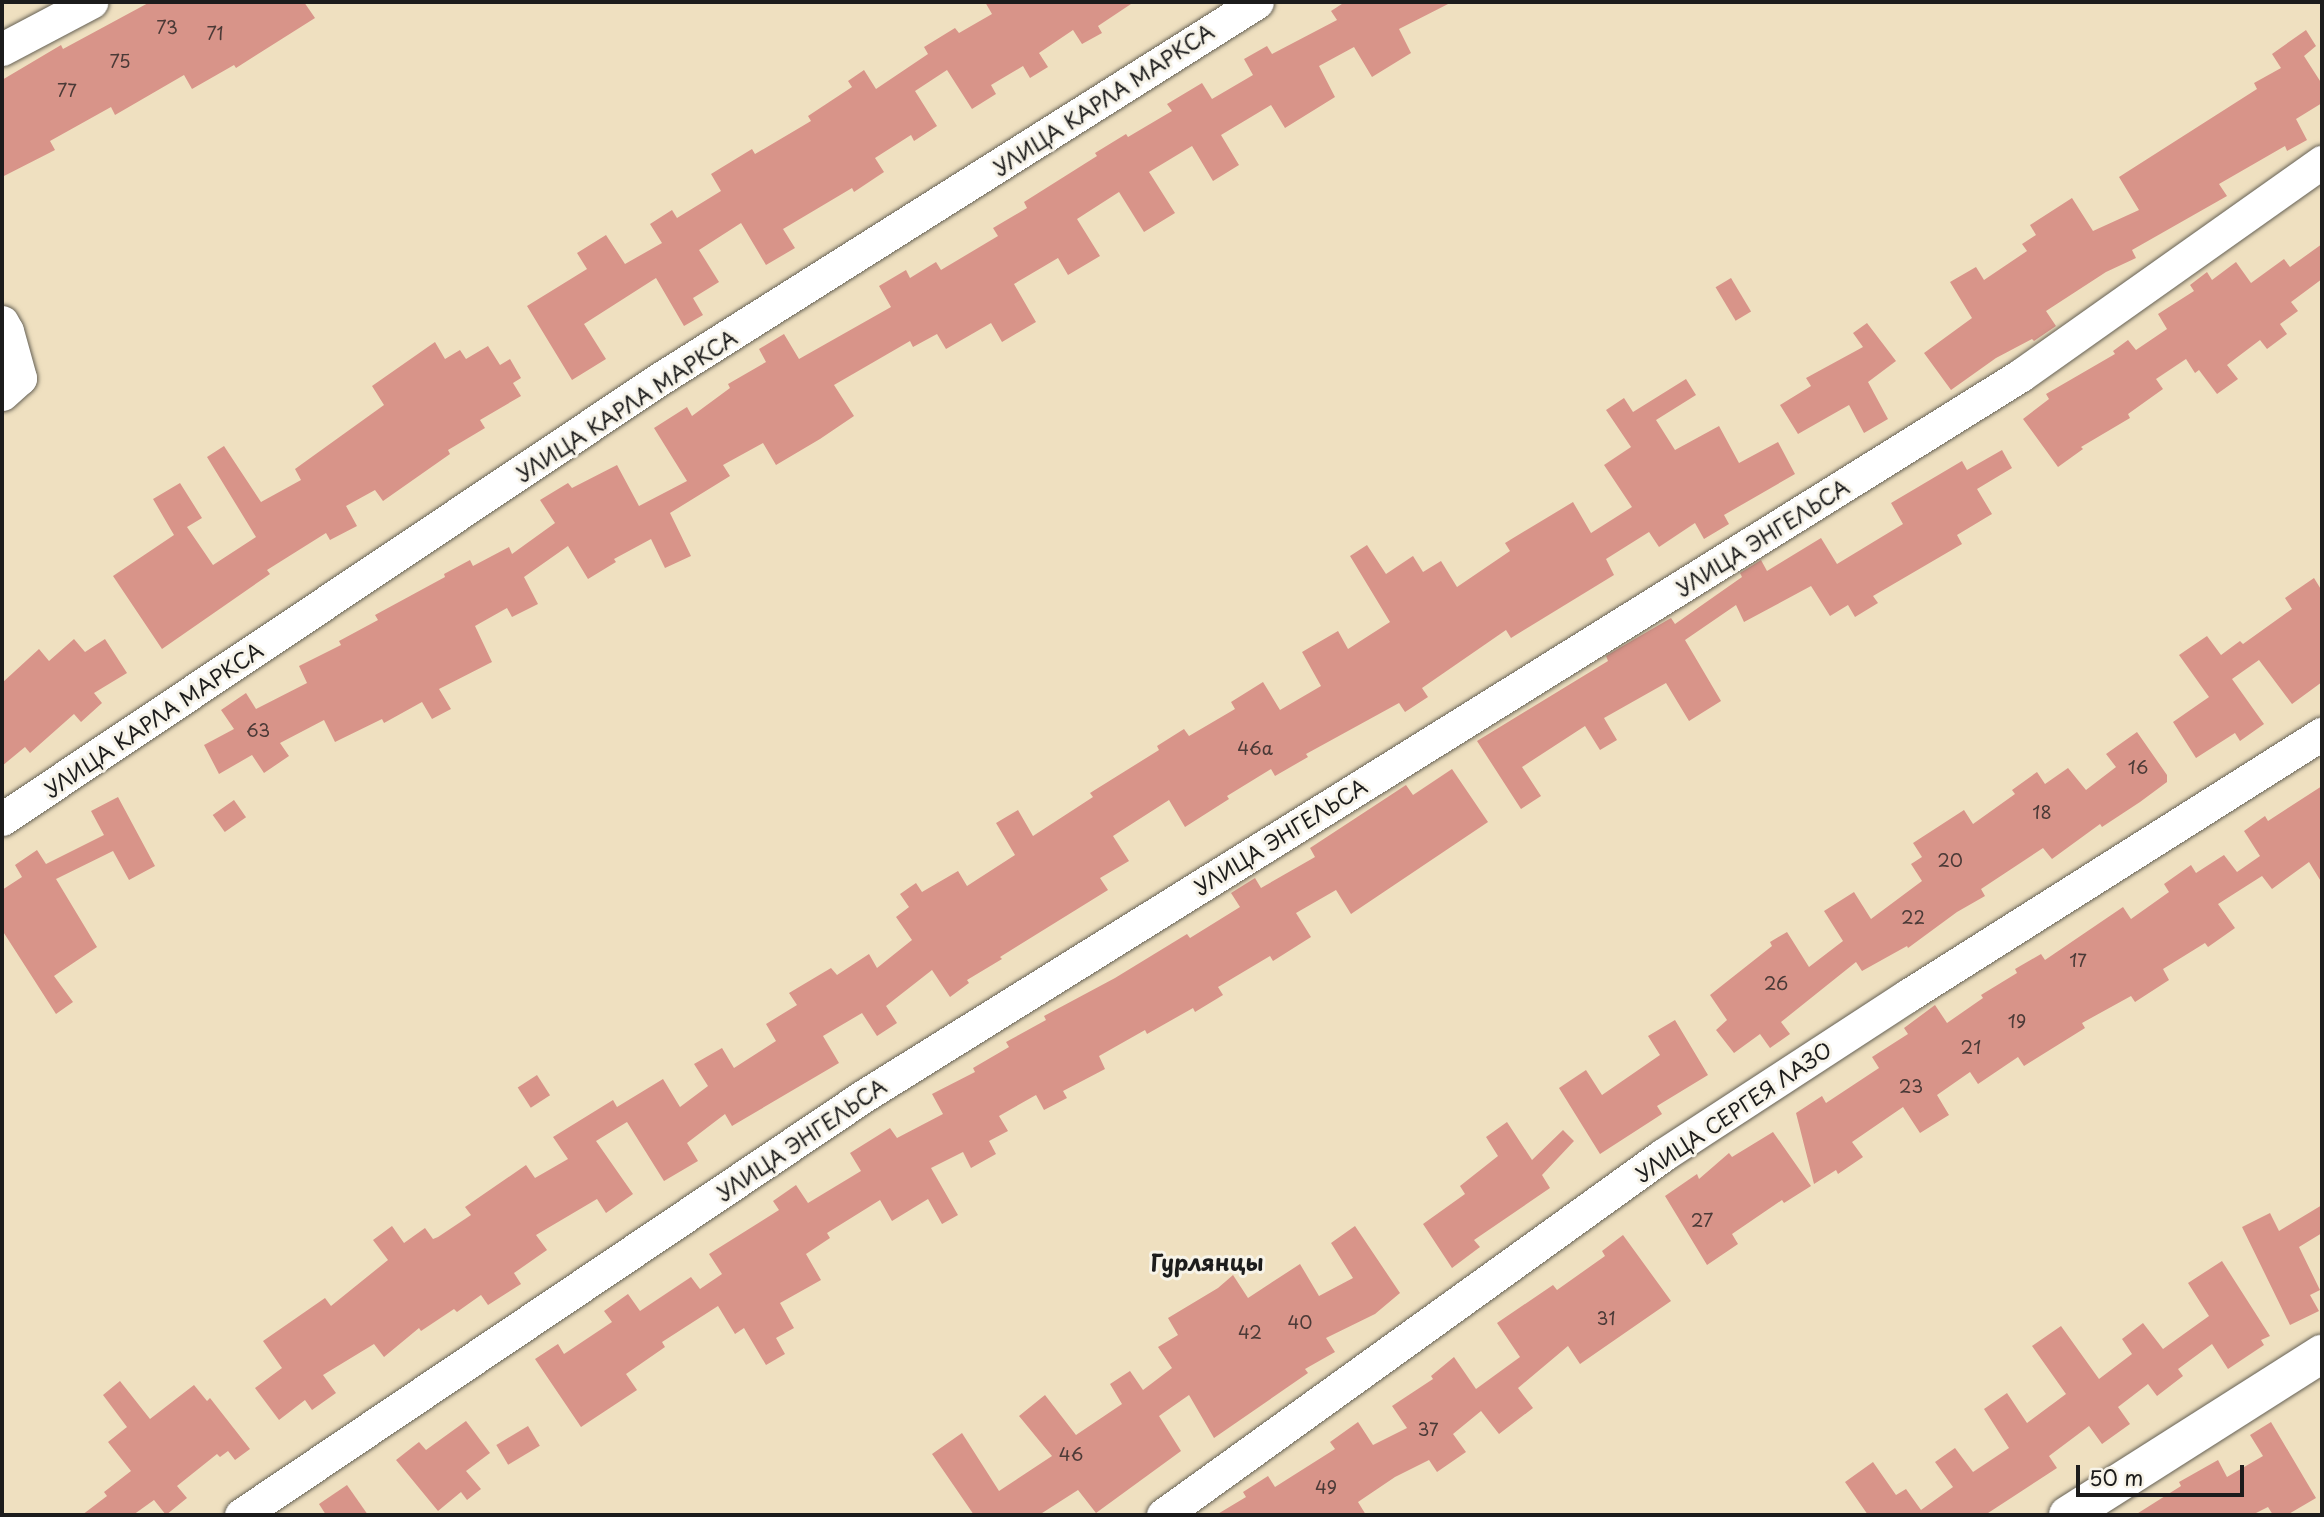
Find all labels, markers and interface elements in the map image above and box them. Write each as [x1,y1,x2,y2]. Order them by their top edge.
house number: 73 [156,16,178,38]
street label: УЛИЦА КАРЛА МАРКСА [987,18,1219,180]
house number: 71 [207,22,223,44]
house number: 75 [110,50,130,72]
house number: 77 [57,79,77,101]
street label: УЛИЦА КАРЛА МАРКСА [510,324,742,486]
street label: УЛИЦА ЭНГЕЛЬСА [1670,473,1854,601]
street label: УЛИЦА КАРЛА МАРКСА [38,636,268,802]
house number: 63 [246,719,270,741]
house number: 46а [1237,737,1273,759]
house number: 16 [2128,756,2148,778]
street label: УЛИЦА ЭНГЕЛЬСА [1188,772,1372,900]
house number: 18 [2032,801,2052,823]
house number: 20 [1937,849,1963,871]
house number: 22 [1901,906,1925,928]
house number: 17 [2069,949,2087,971]
house number: 26 [1764,972,1788,994]
house number: 19 [2008,1010,2026,1032]
street label: УЛИЦА СЕРГЕЯ ЛАЗО [1629,1035,1837,1187]
house number: 21 [1961,1036,1981,1058]
street label: УЛИЦА ЭНГЕЛЬСА [711,1072,891,1206]
house number: 23 [1899,1075,1923,1097]
house number: 27 [1691,1209,1713,1231]
district label: Гурлянцы [1151,1248,1263,1276]
house number: 31 [1597,1307,1615,1329]
house number: 40 [1287,1311,1313,1333]
house number: 42 [1238,1321,1262,1343]
house number: 37 [1417,1418,1439,1440]
house number: 46 [1059,1443,1083,1465]
scale bar [2079,1450,2247,1494]
text: 50 m [2089,1461,2143,1493]
house number: 49 [1315,1476,1337,1498]

